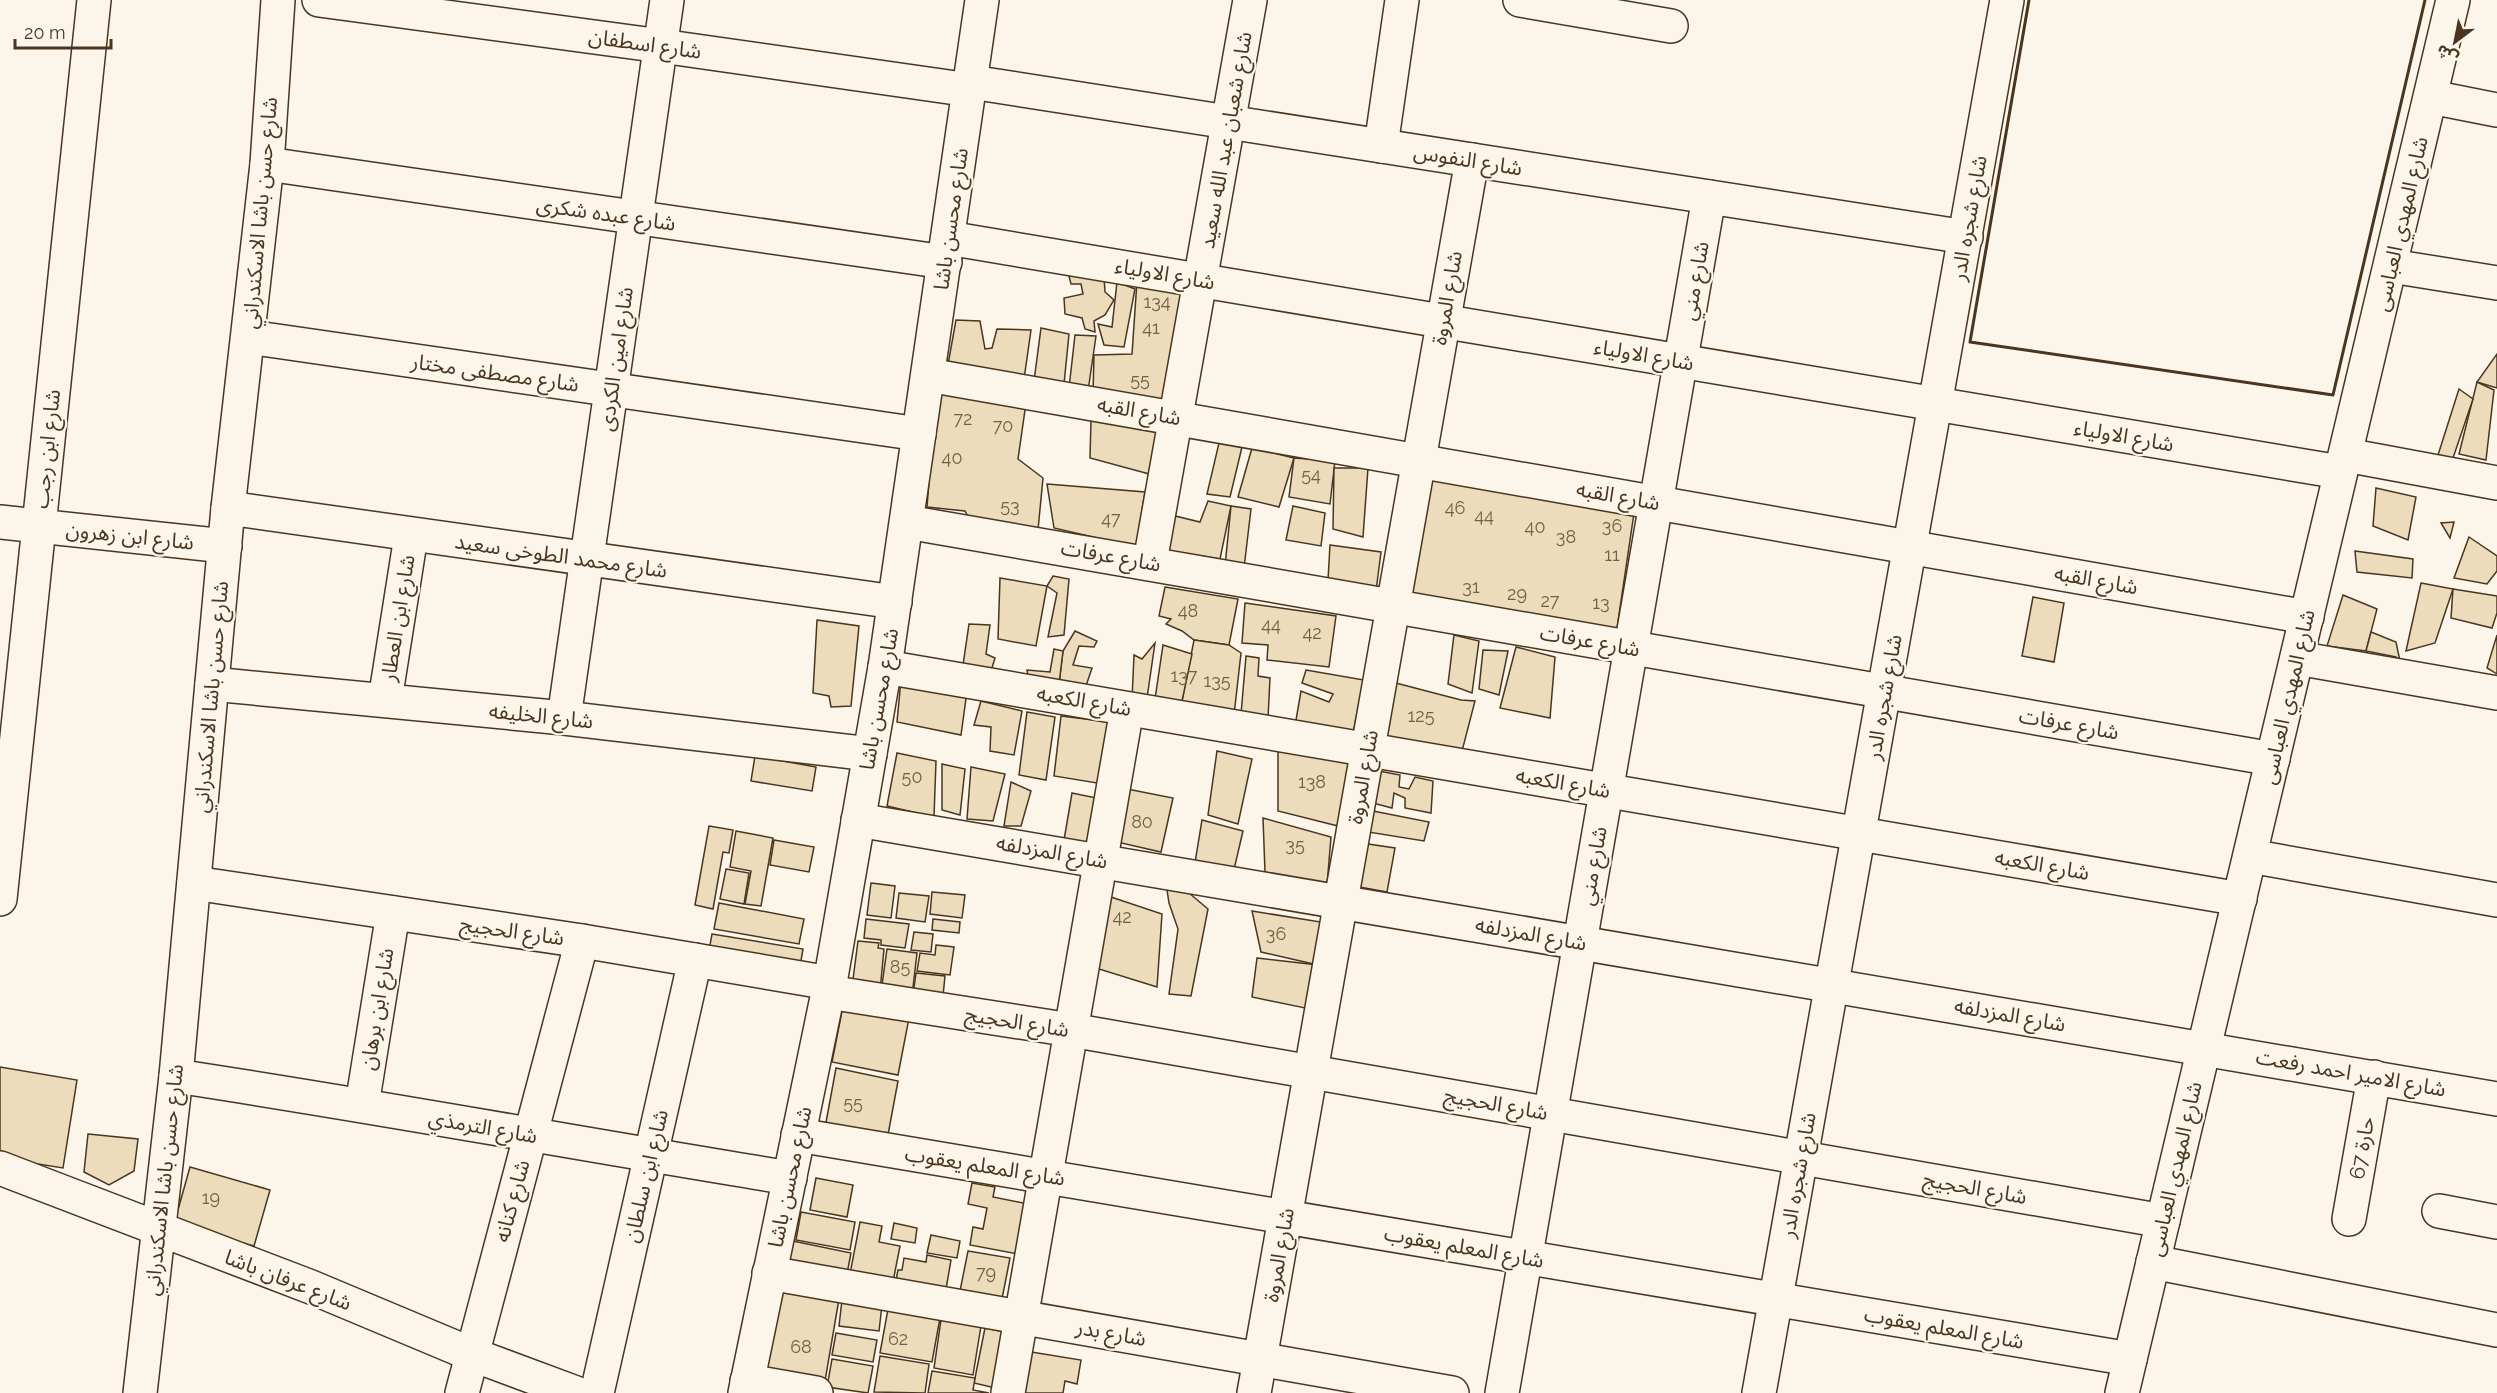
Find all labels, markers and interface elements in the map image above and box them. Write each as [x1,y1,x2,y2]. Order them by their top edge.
scale bar [15,12,111,50]
north arrow [2425,12,2485,72]
text: 20 m [24,22,66,43]
street label: شارع اسطفان [587,23,703,67]
street label: شارع شعبان عبد الله سعيد [1194,30,1260,251]
text: ش [2433,40,2462,68]
street label: شارع حسن باشا الاسكندراني [237,96,286,330]
street label: شارع المهدي العباسى [2368,134,2437,315]
street label: شارع النفوس [1412,139,1524,183]
street label: شارع محسن باشا [928,146,976,292]
street label: شارع شجره الدر [1945,153,1995,284]
street label: شارع عبده شكرى [534,191,677,239]
street label: شارع مني [1675,239,1718,323]
street label: شارع المروة [1426,249,1470,347]
street label: شارع الاولياء [1113,252,1217,298]
street label: شارع امين الكردى [593,285,641,433]
house number: 134 [1143,291,1171,312]
house number: 41 [1142,317,1160,338]
street label: شارع الاولياء [1592,333,1696,379]
street label: شارع مصطفى مختار [408,348,581,400]
house number: 55 [1130,369,1150,390]
street label: شارع ابن رجب [28,388,68,510]
street label: شارع القبه [1095,391,1183,433]
house number: 72 [953,408,973,429]
street label: شارع الاولياء [2072,414,2176,460]
house number: 70 [993,415,1013,436]
house number: 40 [942,447,962,468]
house number: 54 [1301,464,1321,485]
street label: شارع القبه [1574,476,1662,518]
house number: 53 [1000,495,1020,516]
house number: 46 [1445,497,1465,518]
house number: 44 [1474,505,1494,526]
house number: 47 [1101,508,1121,529]
house number: 36 [1602,515,1622,536]
street label: شارع ابن زهرون [64,516,195,558]
house number: 40 [1525,516,1545,537]
house number: 38 [1556,526,1576,547]
street label: شارع محمد الطوخى سعيد [453,528,669,586]
street label: شارع عرفات [1059,534,1163,580]
house number: 11 [1604,544,1620,565]
street label: شارع ابن العطار [375,553,423,684]
street label: شارع القبه [2052,560,2140,602]
house number: 31 [1462,576,1480,597]
street label: شارع حسن باشا الاسكندراني [188,580,237,814]
house number: 29 [1507,583,1527,604]
house number: 27 [1540,590,1560,611]
house number: 13 [1592,592,1610,613]
house number: 48 [1178,600,1198,621]
street label: شارع المهدي العباسى [2255,607,2324,788]
house number: 44 [1261,614,1281,635]
street label: شارع عرفات [1538,619,1642,665]
house number: 42 [1302,622,1322,643]
street label: شارع محسن باشا [854,626,906,772]
street label: شارع شجره الدر [1860,632,1910,763]
house number: 137 [1171,665,1198,686]
house number: 135 [1203,670,1231,691]
street label: شارع الكعبه [1034,680,1133,724]
street label: شارع الخليفه [487,698,595,736]
street label: شارع عرفات [2017,702,2121,748]
house number: 125 [1408,705,1435,726]
street label: شارع المروة [1342,728,1386,826]
street label: شارع الكعبه [1513,762,1612,806]
house number: 50 [902,766,922,787]
house number: 138 [1298,771,1326,792]
house number: 80 [1131,811,1153,832]
street label: شارع مني [1573,824,1616,908]
street label: شارع المزدلفه [994,829,1110,877]
house number: 35 [1285,834,1305,855]
street label: شارع الكعبه [1992,844,2091,888]
house number: 42 [1112,906,1132,927]
street label: شارع الحجيج [458,911,566,953]
street label: شارع المزدلفه [1473,911,1589,959]
house number: 36 [1266,923,1286,944]
street label: شارع ابن برهان [355,946,401,1072]
house number: 85 [890,956,910,977]
street label: شارع المزدلفه [1952,992,2068,1040]
street label: شارع الحجيج [963,1001,1071,1045]
street label: شارع الامير احمد رفعت [2254,1043,2448,1104]
street label: شارع حسن باشا الاسكندراني [139,1063,192,1297]
street label: شارع المهدي العباسى [2142,1079,2211,1260]
street label: شارع الحجيج [1442,1082,1550,1128]
house number: 55 [843,1092,863,1113]
street label: شارع محسن باشا [762,1104,820,1250]
street label: شارع الترمذي [426,1105,540,1152]
street label: شارع ابن سلطان [618,1107,676,1246]
street label: شارع شجره الدر [1774,1110,1824,1241]
street label: حارة 67 [2344,1115,2379,1181]
street label: شارع المعلم يعقوب [903,1141,1067,1193]
street label: شارع كنانه [489,1157,537,1246]
street label: شارع الحجيج [1921,1166,2029,1212]
house number: 19 [202,1187,220,1208]
street label: شارع المروة [1258,1206,1302,1304]
street label: شارع المعلم يعقوب [1382,1220,1546,1276]
street label: شارع عرفان باشا [220,1244,355,1318]
house number: 79 [976,1262,996,1283]
street label: شارع المعلم يعقوب [1862,1301,2026,1357]
street label: شارع بدر [1073,1314,1148,1354]
house number: 62 [888,1328,908,1349]
house number: 68 [790,1336,812,1357]

